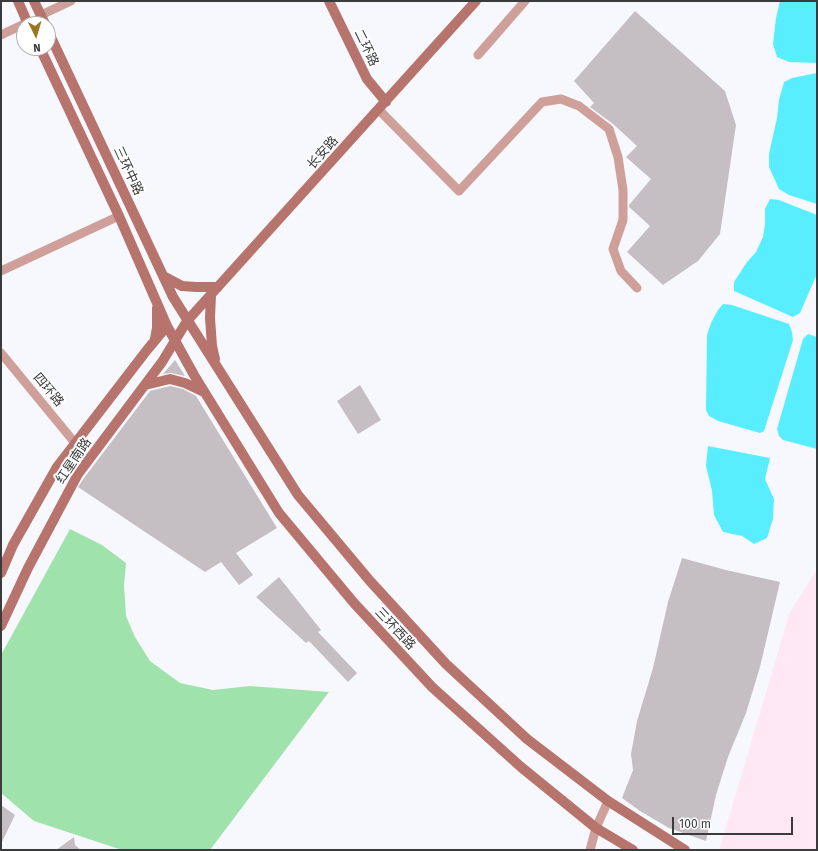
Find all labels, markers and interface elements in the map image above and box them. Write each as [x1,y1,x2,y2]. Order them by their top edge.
north arrow [16,16,56,56]
street label: 二环路 [350,27,382,69]
text: N [33,41,41,54]
street label: 长安路 [304,133,342,173]
street label: 三环中路 [110,144,146,198]
street label: 四环路 [29,370,67,410]
street label: 红星南路 [53,435,95,487]
street label: 三环西路 [372,605,418,653]
scale bar [674,809,795,835]
text: 100 m [679,817,711,831]

